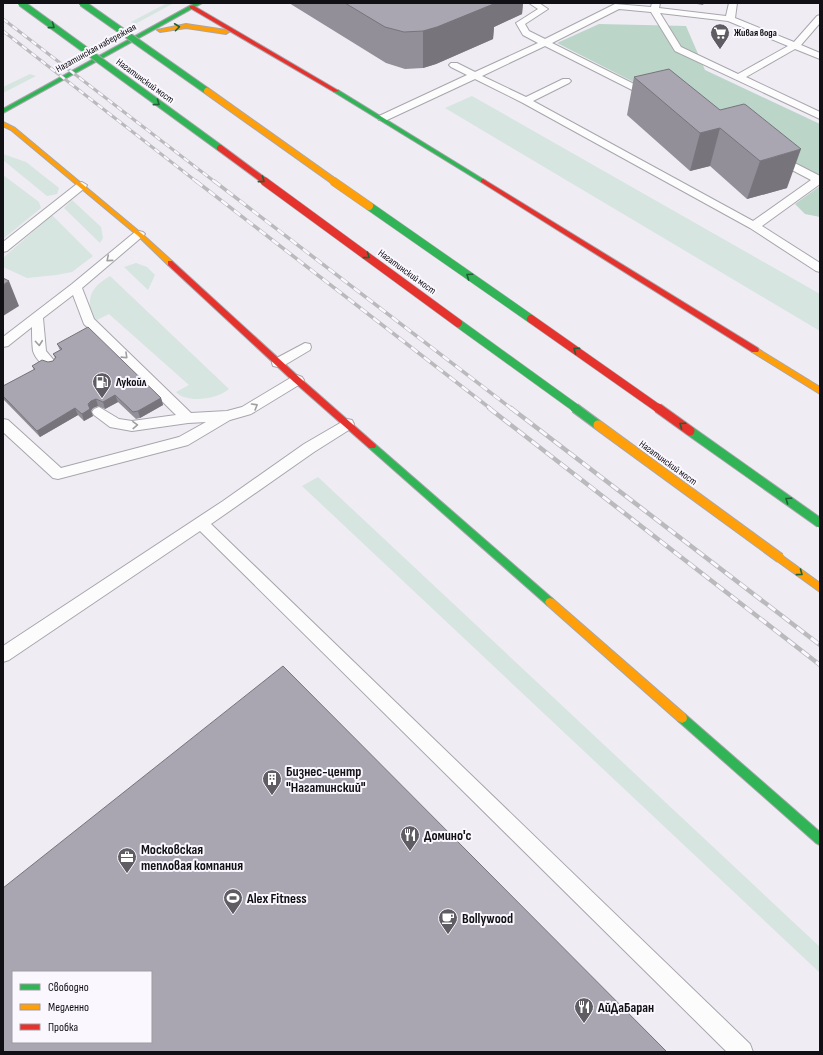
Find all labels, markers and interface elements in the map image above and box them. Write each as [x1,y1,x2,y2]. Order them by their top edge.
one-way arrow [48,21,55,28]
street label: Нагатинская набережная [54,21,138,75]
supermarket icon: Живая вода [709,22,731,50]
one-way arrow [174,23,180,32]
place label: Живая вода [734,27,777,39]
street label: Нагатинский мост [114,56,176,106]
one-way arrow [153,98,160,105]
one-way arrow [258,175,265,182]
street label: Нагатинский мост [376,247,438,297]
one-way arrow [363,251,370,259]
one-way arrow [106,255,114,262]
one-way arrow [467,273,474,280]
one-way arrow [34,340,43,346]
one-way arrow [573,348,580,355]
one-way arrow [120,351,128,359]
fuel station icon: Лукойл [91,371,113,399]
place label: Лукойл [115,375,147,390]
one-way arrow [251,404,258,411]
one-way arrow [132,421,138,429]
one-way arrow [679,422,686,430]
street label: Нагатинский мост [637,438,699,488]
one-way arrow [785,497,792,505]
one-way arrow [796,568,803,576]
place label: Бизнес-центр "Нагатинский" [286,763,366,796]
building icon: Бизнес-центр "Нагатинский" [261,768,283,796]
restaurant icon: Домино'c [399,824,421,852]
place label: Домино'c [424,827,472,844]
place label: Московская тепловая компания [141,841,243,874]
office icon: Московская тепловая компания [116,846,138,874]
sports icon: Alex Fitness [222,887,244,915]
place label: Alex Fitness [246,890,307,907]
cafe icon: Bollywood [437,907,459,935]
place label: Bollywood [462,910,513,927]
legend [12,971,152,1043]
text: Свободно [48,980,89,995]
restaurant icon: АйДаБаран [573,996,595,1024]
place label: АйДаБаран [597,999,654,1016]
text: Медленно [48,1000,89,1015]
text: Пробка [48,1020,79,1035]

